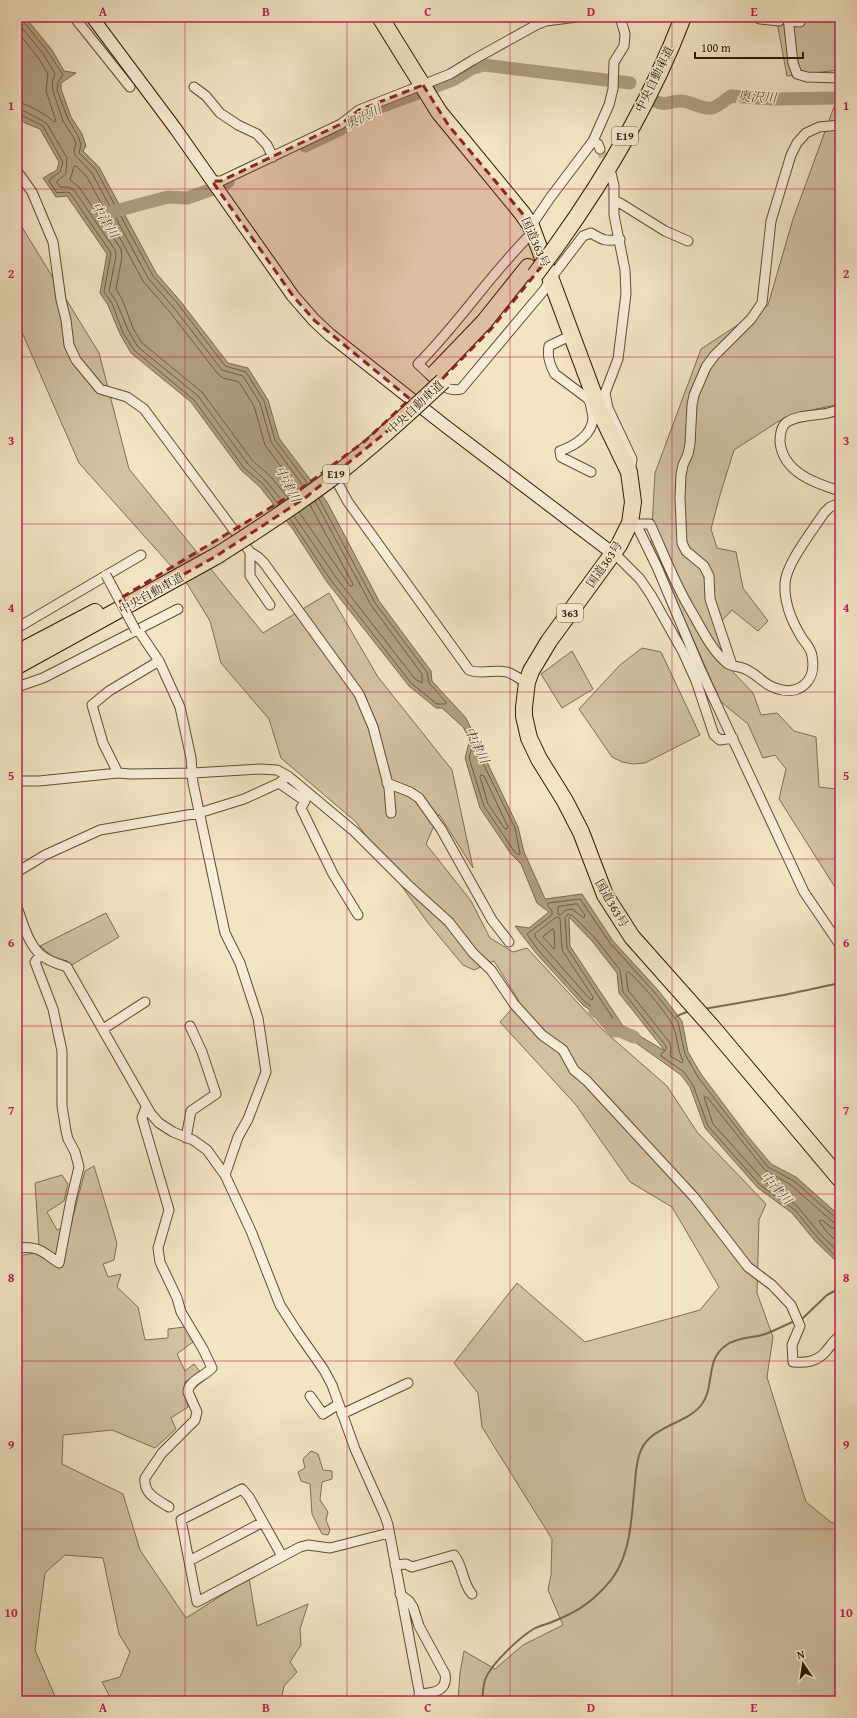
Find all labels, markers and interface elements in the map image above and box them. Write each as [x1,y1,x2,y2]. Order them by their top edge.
text: A [99,2,108,21]
text: B [262,2,270,21]
text: C [424,2,432,21]
text: D [587,2,595,21]
text: E [751,2,758,21]
scale bar [695,34,803,60]
text: 100 m [701,39,731,56]
street label: 中央自動車道 [631,43,677,115]
water label: 奥沢川 [737,86,779,108]
text: 1 [8,96,14,115]
text: 1 [843,96,849,115]
water label: 奥沢川 [341,99,386,134]
road number: E19 [612,127,638,145]
water label: 中津川 [87,198,124,243]
street label: 国道363号 [517,214,555,270]
text: 2 [8,264,15,283]
text: 2 [843,264,850,283]
street label: 中央自動車道 [383,376,447,438]
text: 3 [8,431,14,450]
text: 3 [843,431,849,450]
water label: 中津川 [270,462,306,507]
road number: E19 [323,465,349,483]
street label: 国道363号 [582,537,626,591]
street label: 中央自動車道 [115,568,187,618]
text: 4 [8,598,15,617]
text: 4 [843,598,850,617]
road number: 363 [557,604,583,622]
water label: 中津川 [460,723,495,768]
text: 5 [8,766,15,785]
text: 5 [843,766,850,785]
street label: 国道363号 [591,876,633,930]
text: 6 [8,933,15,952]
text: 6 [843,933,850,952]
text: 7 [8,1101,15,1120]
text: 7 [843,1101,850,1120]
water label: 中津川 [756,1167,798,1210]
text: 8 [8,1268,15,1287]
text: 8 [843,1268,850,1287]
text: 9 [8,1435,15,1454]
text: 9 [843,1435,850,1454]
text: 10 [4,1603,18,1622]
text: 10 [839,1603,853,1622]
north arrow [783,1644,823,1684]
text: N [795,1645,807,1663]
text: A [99,1698,108,1717]
text: B [262,1698,270,1717]
text: C [424,1698,432,1717]
text: D [587,1698,595,1717]
text: E [751,1698,758,1717]

